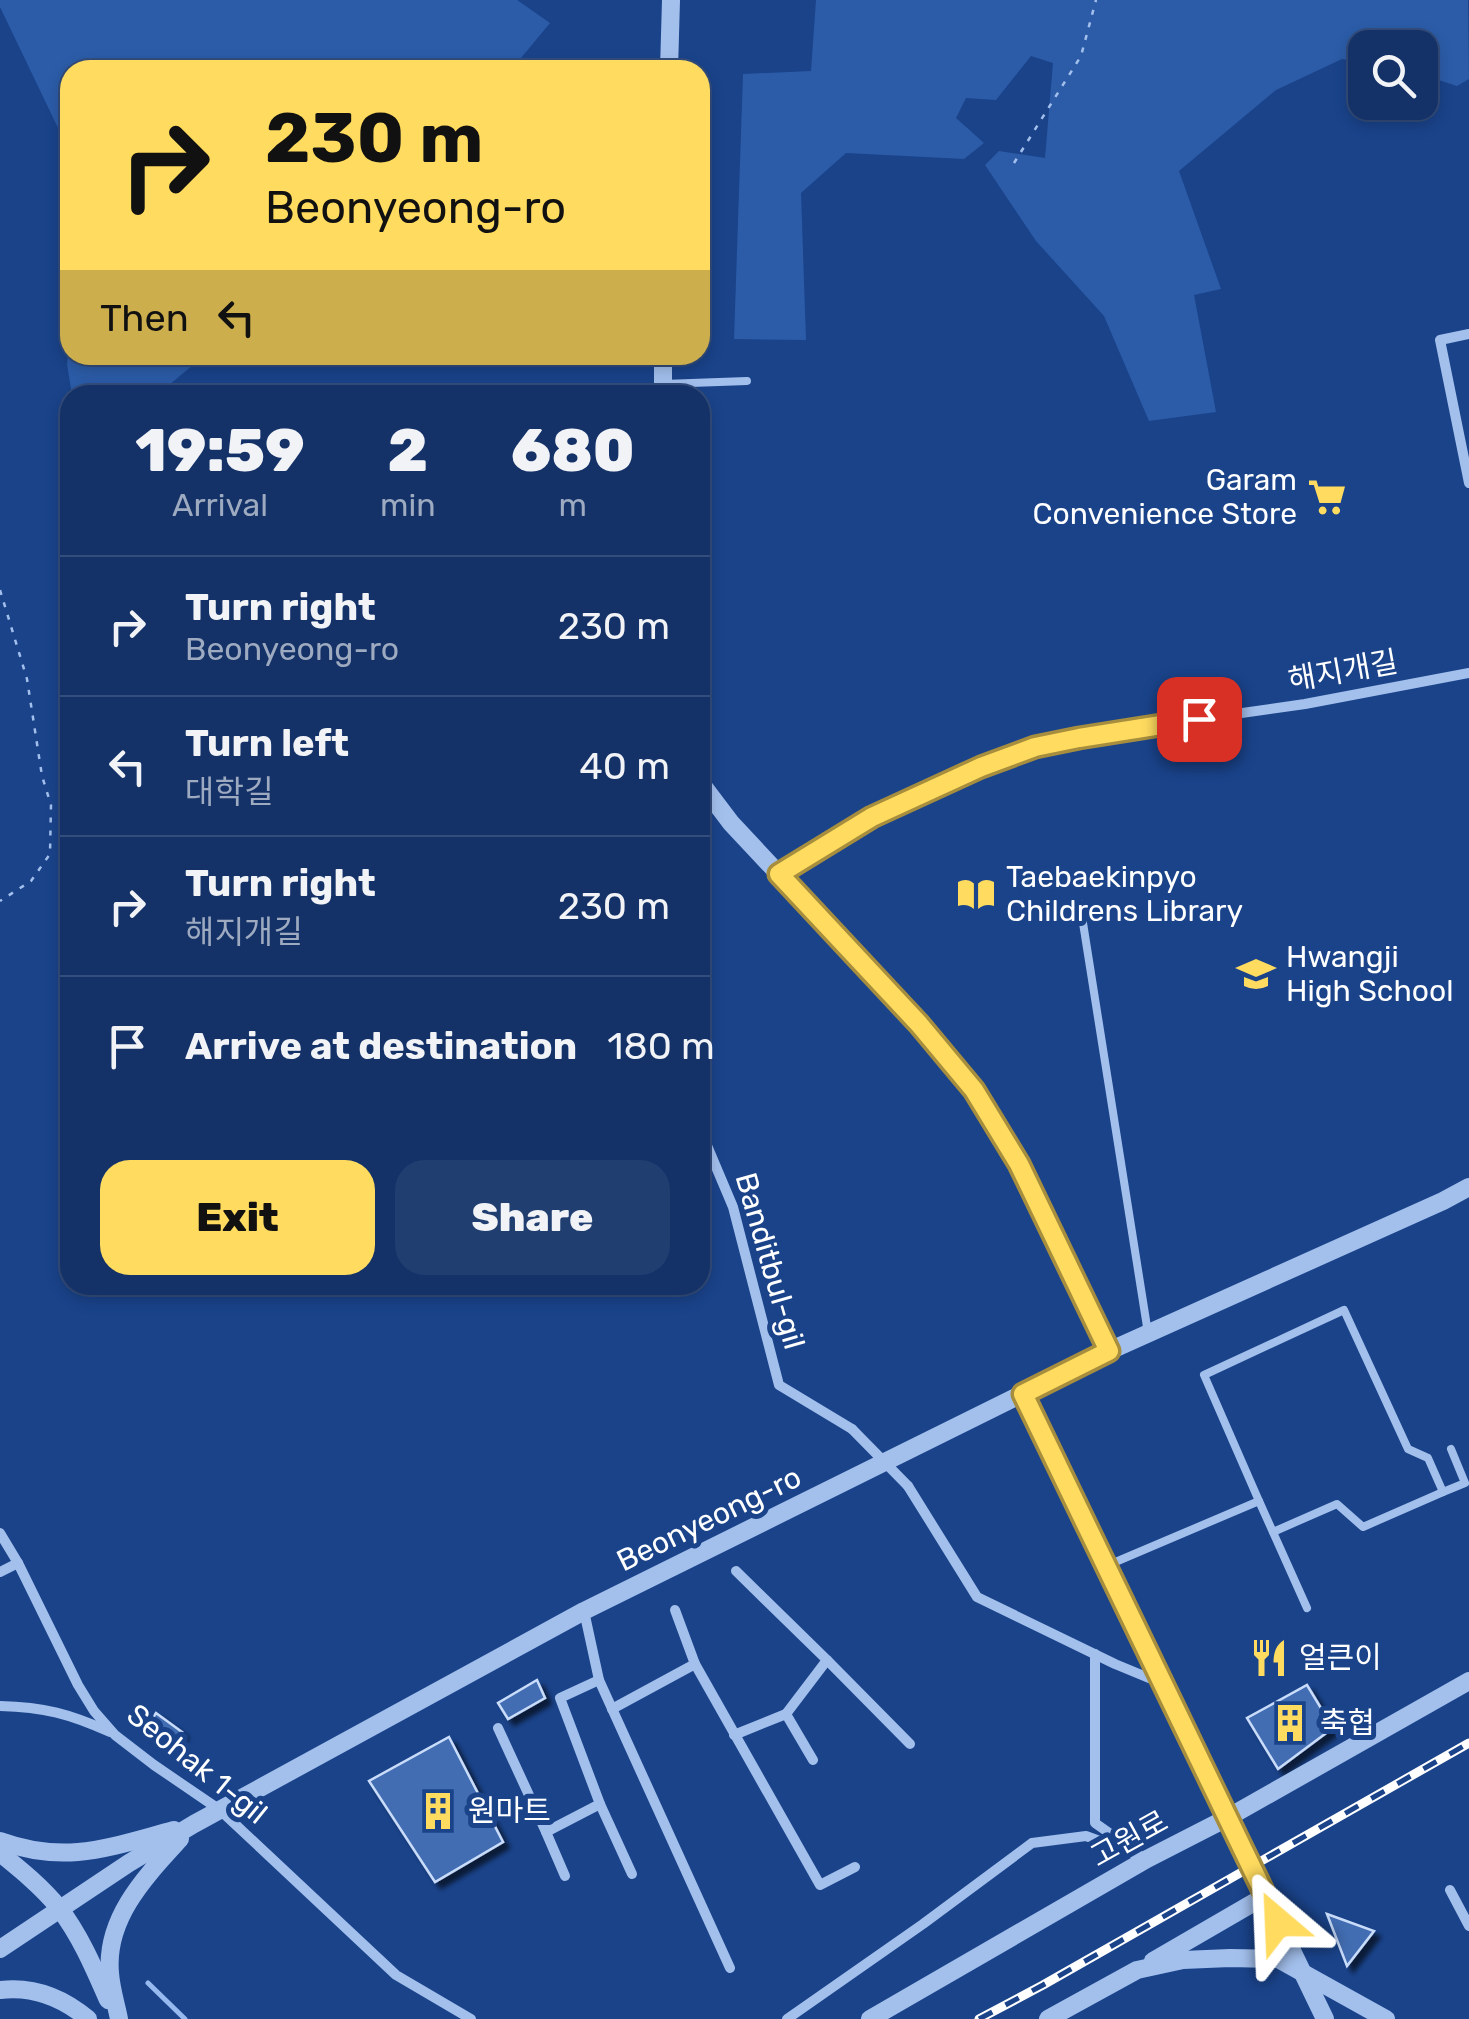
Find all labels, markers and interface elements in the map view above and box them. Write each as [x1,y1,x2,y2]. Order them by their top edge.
map controls [1348,30,1438,120]
button: search [1348,30,1438,120]
text: 230 m [265,97,483,180]
icon: right [100,100,230,230]
text: Beonyeong-ro [265,181,566,234]
icon: left [209,290,264,345]
text: Then [100,295,189,341]
text: 19:59 [135,415,305,486]
text: 2 [388,415,428,486]
text: 680 [511,415,635,486]
place label: Garam Convenience Store [1033,462,1297,532]
supermarket icon: Garam Convenience Store [1306,476,1348,518]
text: Arrival [172,486,268,524]
text: min [380,486,436,524]
text: m [559,486,587,524]
text: Turn right [185,584,376,630]
icon: right [100,599,155,654]
text: 230 m [558,603,670,649]
text: Beonyeong-ro [185,630,399,668]
street label: 해지개길 [1286,644,1400,698]
pin [1157,677,1242,762]
icon: arrive [1172,692,1227,747]
text: Turn left [185,720,349,766]
icon: left [100,739,155,794]
text: 40 m [579,743,670,789]
text: 대학길 [185,773,273,811]
place label: Taebaekinpyo Childrens Library [1006,859,1243,929]
text: Turn right [185,860,376,906]
library icon: Taebaekinpyo Childrens Library [955,873,997,915]
icon: right [100,879,155,934]
text: 230 m [558,883,670,929]
text: 해지개길 [185,913,303,951]
place label: Hwangji High School [1286,939,1453,1009]
school or university icon: Hwangji High School [1235,953,1277,995]
icon: arrive [100,1019,155,1074]
text: Arrive at destination [185,1023,577,1069]
text: 180 m [607,1023,715,1069]
button: Exit [100,1160,375,1275]
button: Share [395,1160,670,1275]
street label: Banditbul-gil [728,1169,812,1353]
street label: Beonyeong-ro [611,1459,807,1579]
restaurant icon: 얼큰이 [1248,1637,1290,1679]
place label: 얼큰이 [1299,1640,1382,1676]
street label: Seohak 1-gil [120,1697,274,1831]
building icon: 축협 [1269,1702,1311,1744]
place label: 축협 [1320,1705,1375,1741]
building icon: 원마트 [417,1790,459,1832]
place label: 원마트 [468,1793,551,1829]
street label: 고원로 [1084,1803,1174,1875]
position arrow [1226,1870,1330,1974]

